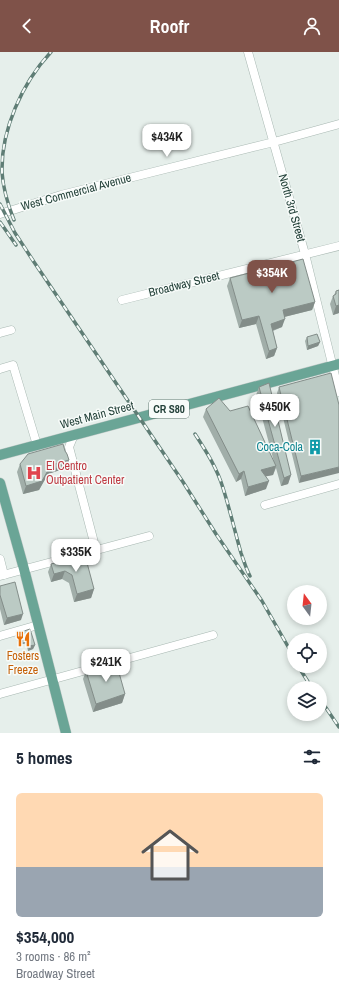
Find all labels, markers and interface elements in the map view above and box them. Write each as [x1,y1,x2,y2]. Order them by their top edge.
text: Roofr [150,14,189,39]
icon: back [16,15,38,37]
icon: person [301,15,323,37]
pin: $434K [139,124,195,158]
text: $434K [151,128,183,145]
street label: West Commercial Avenue [19,170,133,214]
street label: North 3rd Street [275,172,309,244]
pin: $354K [244,260,300,294]
text: $354K [256,264,288,281]
street label: Broadway Street [147,267,221,301]
pin: $450K [247,394,303,428]
street label: West Main Street [58,397,136,433]
text: $450K [259,398,291,415]
road number: CR S80 [149,400,189,418]
building icon: Coca-Cola [306,438,324,456]
place label: Coca-Cola [257,439,304,455]
place label: El Centro Outpatient Center [46,458,125,488]
hospital icon: El Centro Outpatient Center [25,464,43,482]
pin: $335K [48,539,104,573]
text: $335K [60,543,92,560]
north arrow [287,585,327,625]
map controls [287,585,327,721]
restaurant icon: Fosters Freeze [14,630,32,648]
button: locate [287,633,327,673]
place label: Fosters Freeze [7,648,39,678]
pin: $241K [78,649,134,683]
text: $241K [90,653,122,670]
button: layers [287,681,327,721]
text: 5 homes [16,746,73,769]
icon: filters [301,746,323,768]
icon: home [134,819,206,891]
text: $354,000 [16,925,74,948]
text: 3 rooms · 86 m² [16,948,91,965]
text: Broadway Street [16,965,95,982]

